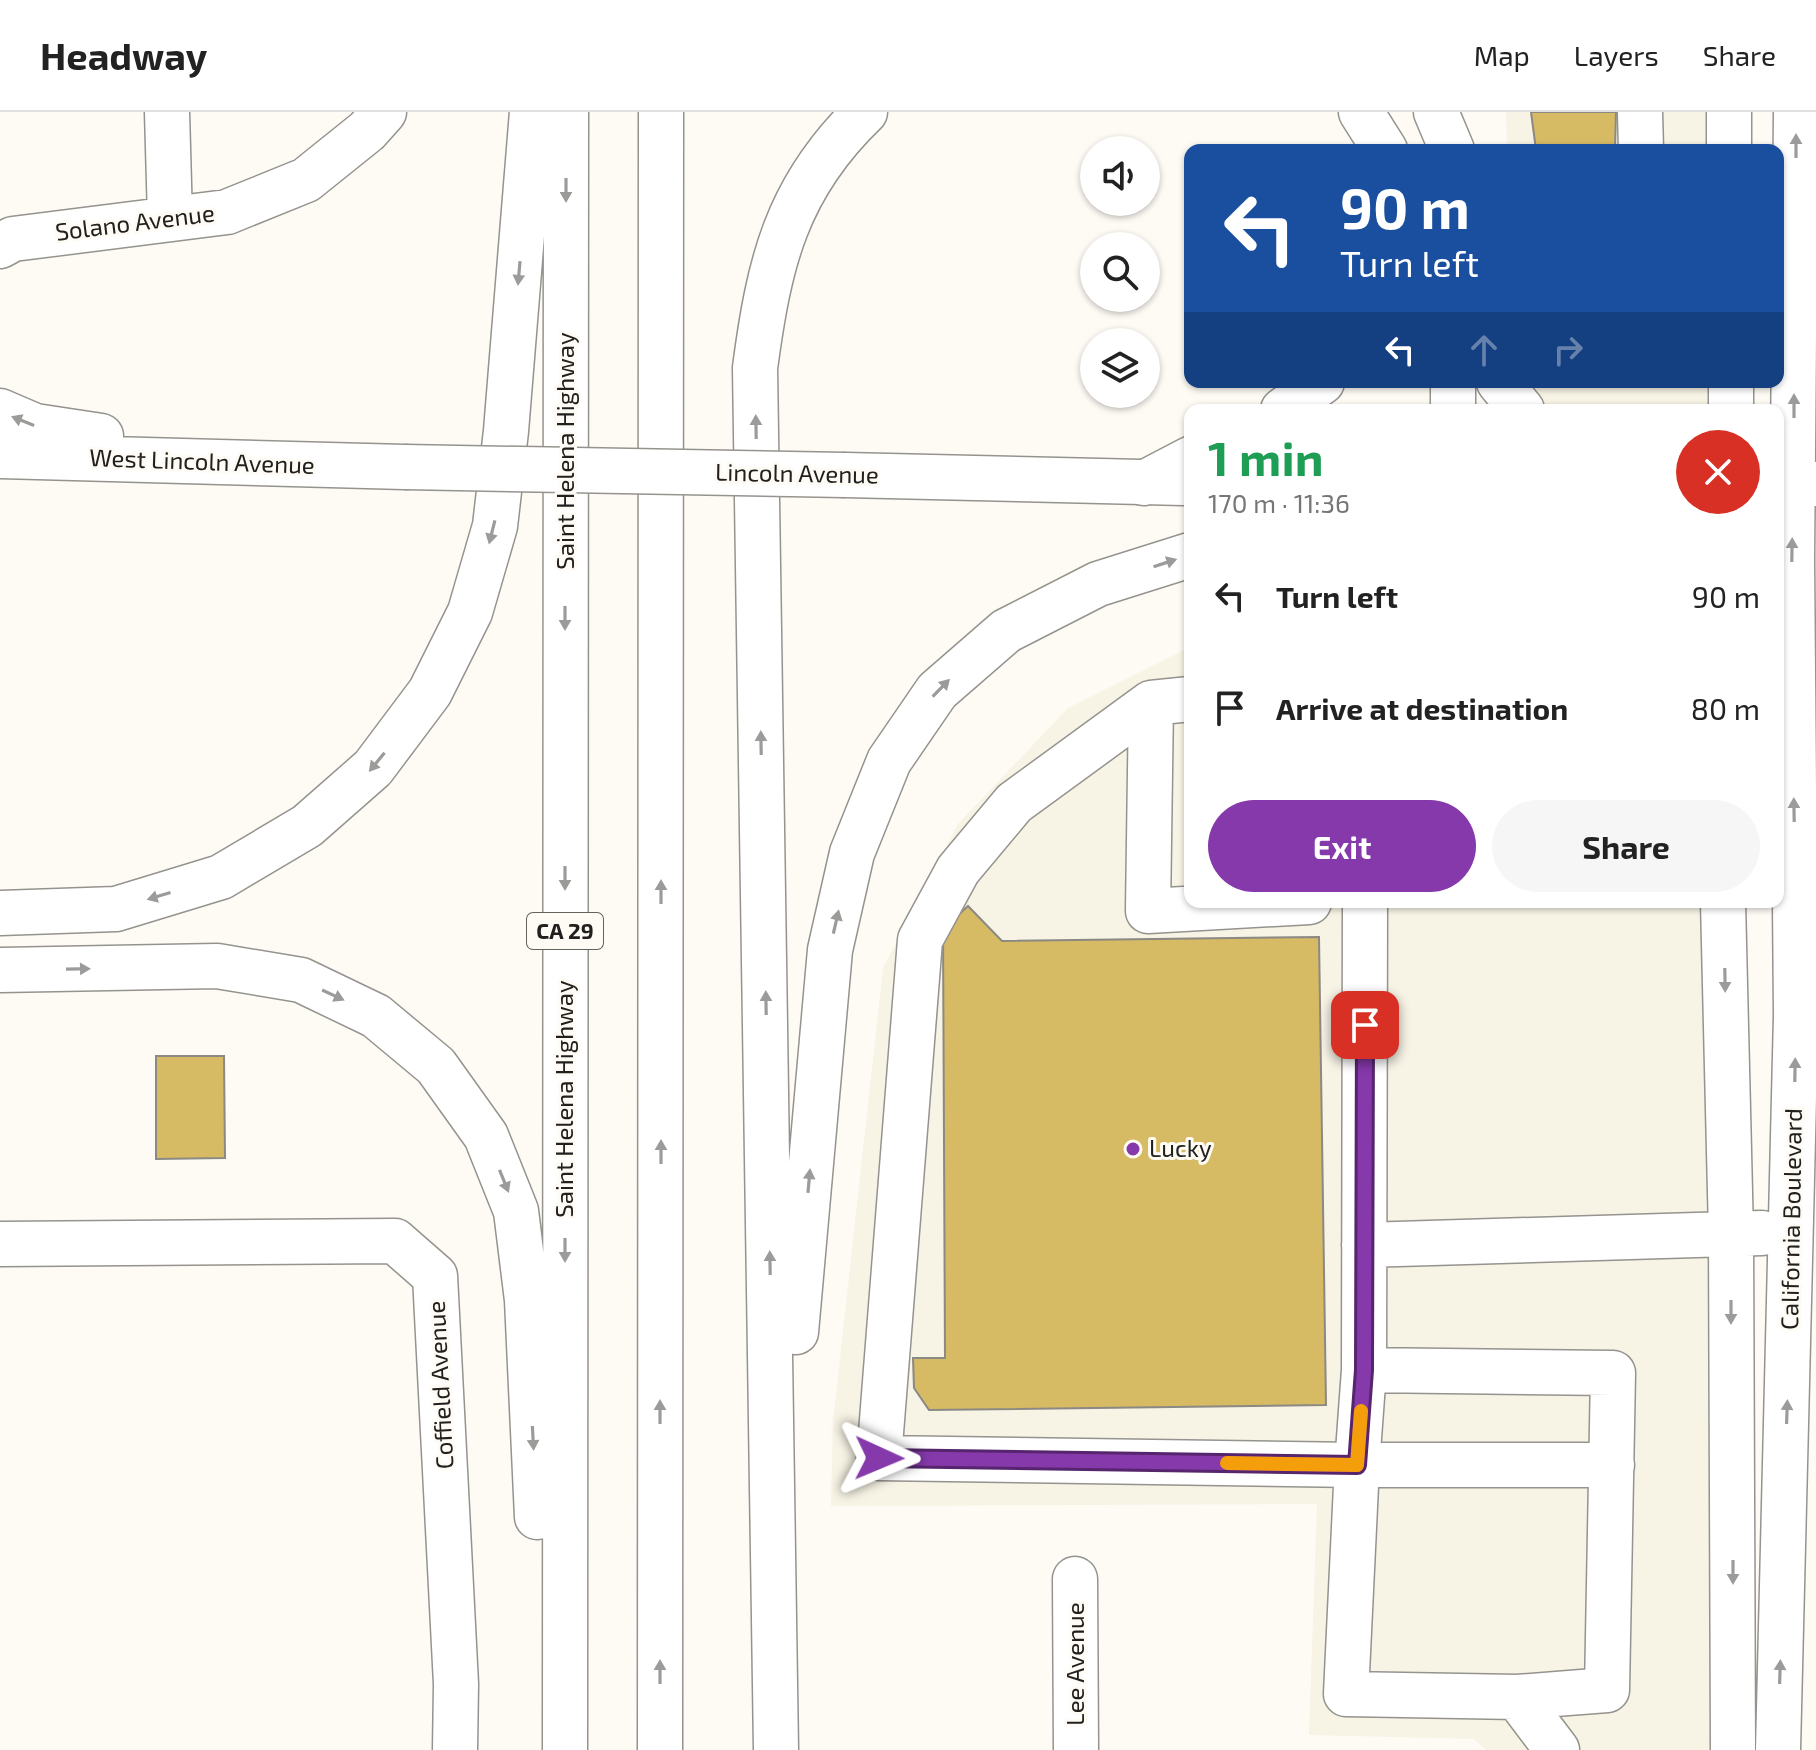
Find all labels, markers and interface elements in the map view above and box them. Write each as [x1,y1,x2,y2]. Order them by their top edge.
text: Headway [40,32,207,78]
text: Map [1474,38,1530,72]
text: Layers [1574,38,1659,72]
text: Share [1703,38,1776,72]
one-way arrow [1790,133,1802,158]
map controls [1080,136,1160,408]
button: sound [1080,136,1160,216]
text: 90 m [1340,173,1470,240]
icon: left [1208,176,1312,280]
one-way arrow [560,178,572,203]
street label: Solano Avenue [54,197,216,246]
button: search [1080,232,1160,312]
text: Turn left [1340,241,1479,284]
one-way arrow [512,261,525,286]
button: layers [1080,328,1160,408]
icon: left [1378,328,1422,372]
icon: ahead [1462,328,1506,372]
icon: right [1546,328,1590,372]
street label: Saint Helena Highway [550,332,579,570]
one-way arrow [1788,393,1800,418]
one-way arrow [11,414,35,427]
one-way arrow [750,414,763,439]
text: 1 min [1208,428,1324,486]
button: close [1676,430,1760,514]
street label: West Lincoln Avenue [89,442,315,479]
street label: Lincoln Avenue [715,457,879,488]
text: 170 m · 11:36 [1208,487,1350,518]
one-way arrow [486,519,498,544]
one-way arrow [1786,537,1799,562]
one-way arrow [1153,556,1177,569]
icon: left [1208,574,1252,618]
text: Turn left [1276,578,1398,614]
text: 90 m [1692,578,1760,614]
one-way arrow [559,606,572,631]
one-way arrow [931,679,950,698]
icon: arrive [1208,686,1252,730]
text: Arrive at destination [1276,690,1568,726]
text: 80 m [1691,690,1760,726]
one-way arrow [755,730,768,755]
one-way arrow [369,751,386,771]
one-way arrow [1788,797,1800,822]
button: Exit [1208,800,1476,892]
button: Share [1492,800,1760,892]
one-way arrow [559,866,571,891]
one-way arrow [655,879,667,904]
one-way arrow [147,890,171,903]
one-way arrow [830,910,843,935]
road number: CA 29 [527,913,603,949]
one-way arrow [66,962,91,975]
one-way arrow [1718,968,1731,993]
street label: Saint Helena Highway [549,980,578,1218]
one-way arrow [322,988,345,1002]
one-way arrow [759,990,772,1015]
pin [1331,991,1399,1059]
icon: arrive [1343,1003,1387,1047]
one-way arrow [1789,1057,1802,1082]
street label: California Boulevard [1774,1108,1807,1330]
place label: Lucky [1149,1133,1212,1162]
one-way arrow [655,1139,667,1164]
marker: Lucky [1124,1140,1142,1158]
one-way arrow [803,1168,816,1193]
one-way arrow [498,1169,511,1193]
one-way arrow [559,1238,571,1263]
one-way arrow [764,1250,776,1275]
street label: Coffield Avenue [421,1300,458,1470]
one-way arrow [1725,1300,1737,1325]
one-way arrow [654,1399,666,1424]
one-way arrow [1781,1399,1794,1424]
position arrow [837,1416,921,1500]
one-way arrow [527,1426,540,1451]
one-way arrow [1726,1560,1739,1585]
street label: Lee Avenue [1060,1602,1089,1726]
one-way arrow [654,1659,666,1684]
one-way arrow [1774,1659,1787,1684]

